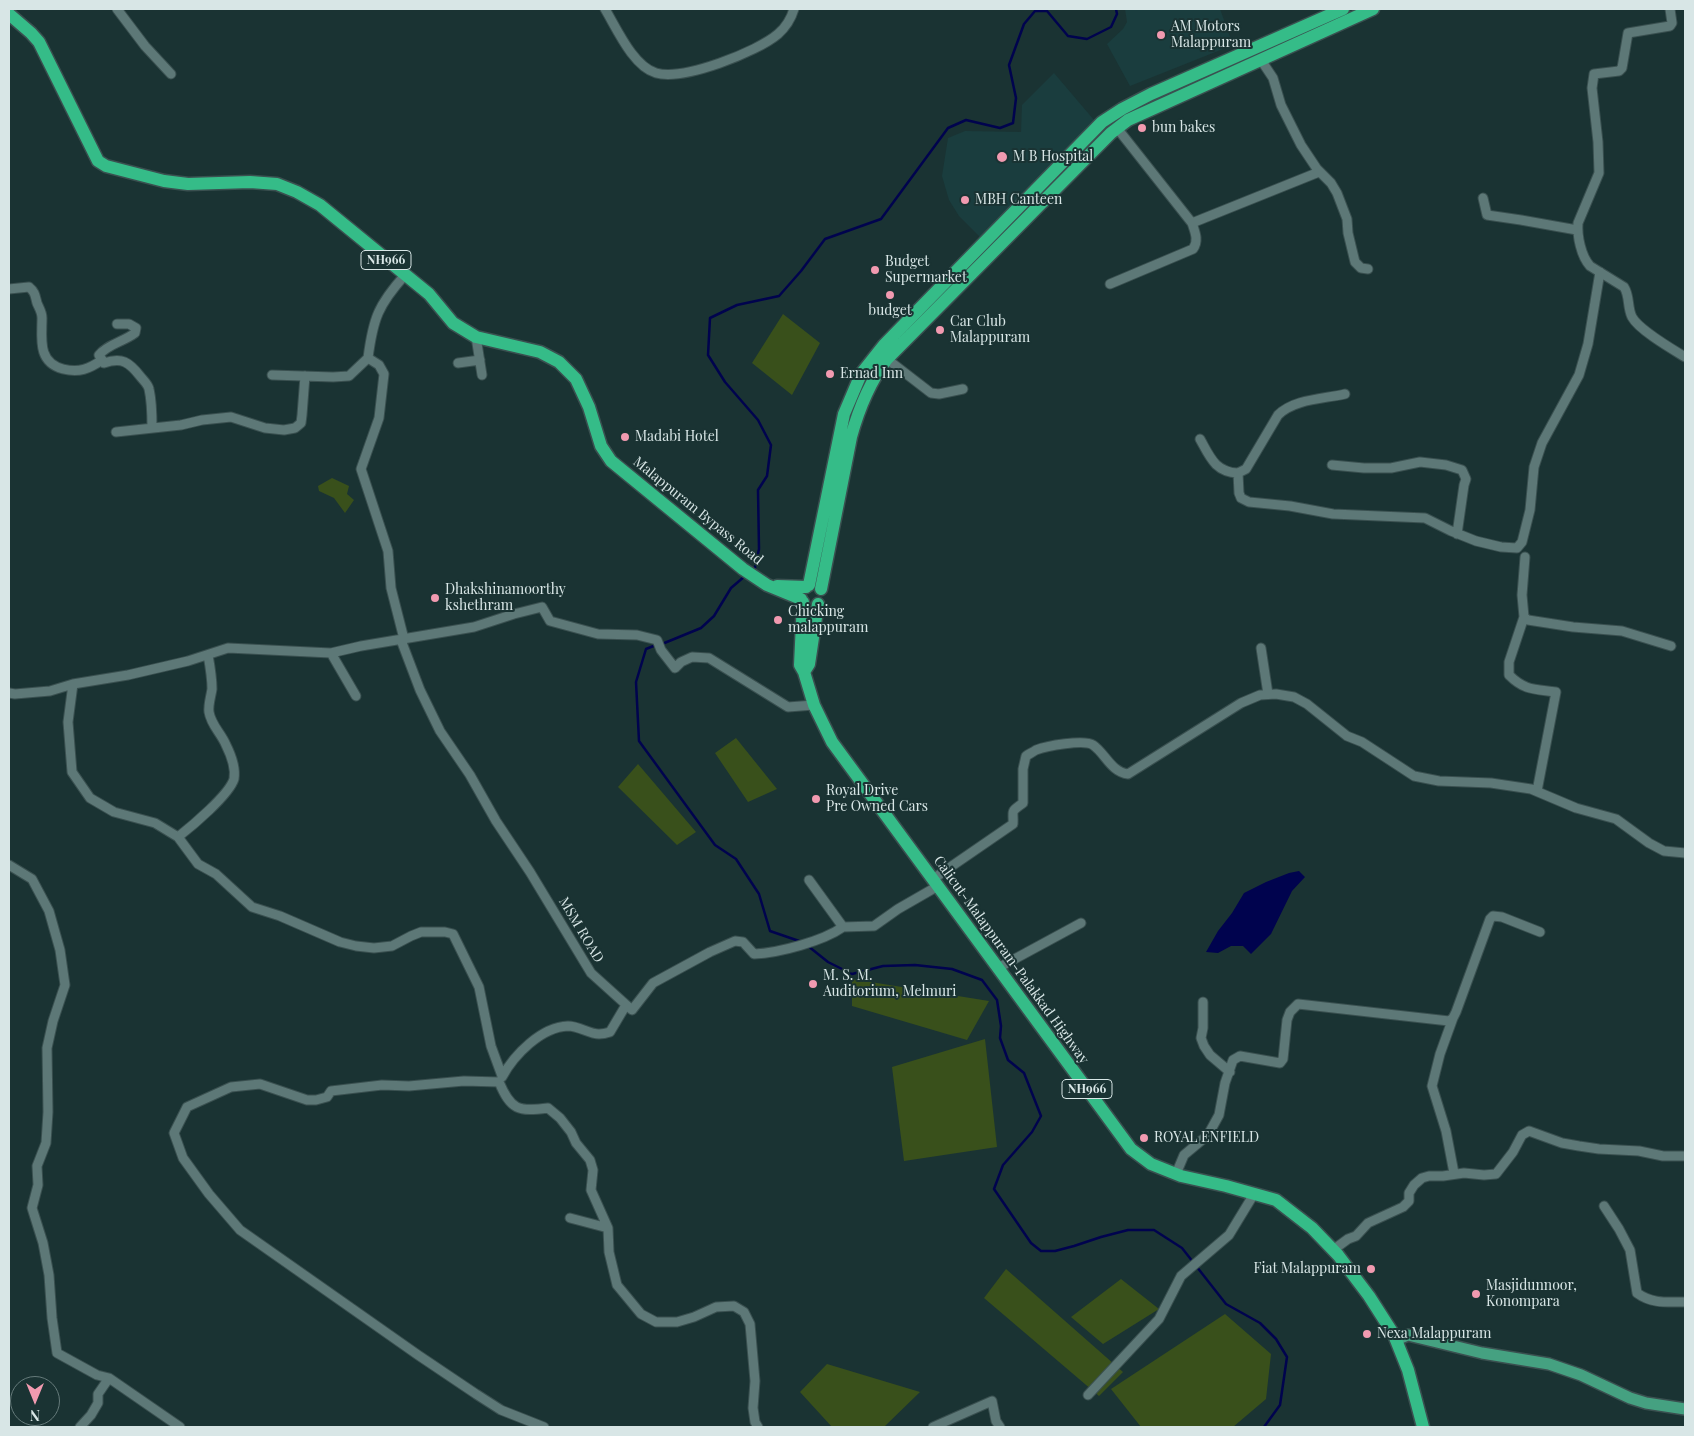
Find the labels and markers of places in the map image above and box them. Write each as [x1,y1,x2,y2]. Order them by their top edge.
place label: AM Motors Malappuram [1171,19,1251,52]
marker: AM Motors Malappuram [1155,29,1167,41]
place label: bun bakes [1152,120,1215,136]
marker: bun bakes [1136,122,1148,134]
place label: M B Hospital [1013,149,1093,165]
marker: M B Hospital [995,150,1009,164]
place label: MBH Canteen [975,192,1062,208]
marker: MBH Canteen [959,194,971,206]
place label: Budget Supermarket [885,254,967,286]
marker: Budget Supermarket [869,264,881,276]
marker: budget [884,289,896,301]
place label: budget [868,303,912,319]
place label: Car Club Malappuram [950,314,1030,347]
marker: Car Club Malappuram [934,324,946,336]
place label: Ernad Inn [840,366,903,382]
marker: Ernad Inn [824,368,836,380]
place label: Madabi Hotel [635,429,719,445]
marker: Madabi Hotel [619,431,631,443]
place label: Dhakshinamoorthy kshethram [445,582,566,614]
marker: Dhakshinamoorthy kshethram [429,592,441,604]
place label: Chicking malappuram [788,604,868,636]
marker: Chicking malappuram [772,614,784,626]
place label: Royal Drive Pre Owned Cars [826,783,928,816]
marker: Royal Drive Pre Owned Cars [810,793,822,805]
place label: M. S. M. Auditorium, Melmuri [823,968,956,1000]
marker: M. S. M. Auditorium, Melmuri [807,978,819,990]
place label: ROYAL ENFIELD [1154,1130,1259,1146]
marker: ROYAL ENFIELD [1138,1132,1150,1144]
place label: Fiat Malappuram [1253,1261,1361,1277]
marker: Fiat Malappuram [1365,1263,1377,1275]
place label: Masjidunnoor, Konompara [1486,1278,1577,1310]
marker: Masjidunnoor, Konompara [1470,1288,1482,1300]
place label: Nexa Malappuram [1377,1326,1491,1342]
marker: Nexa Malappuram [1361,1328,1373,1340]

